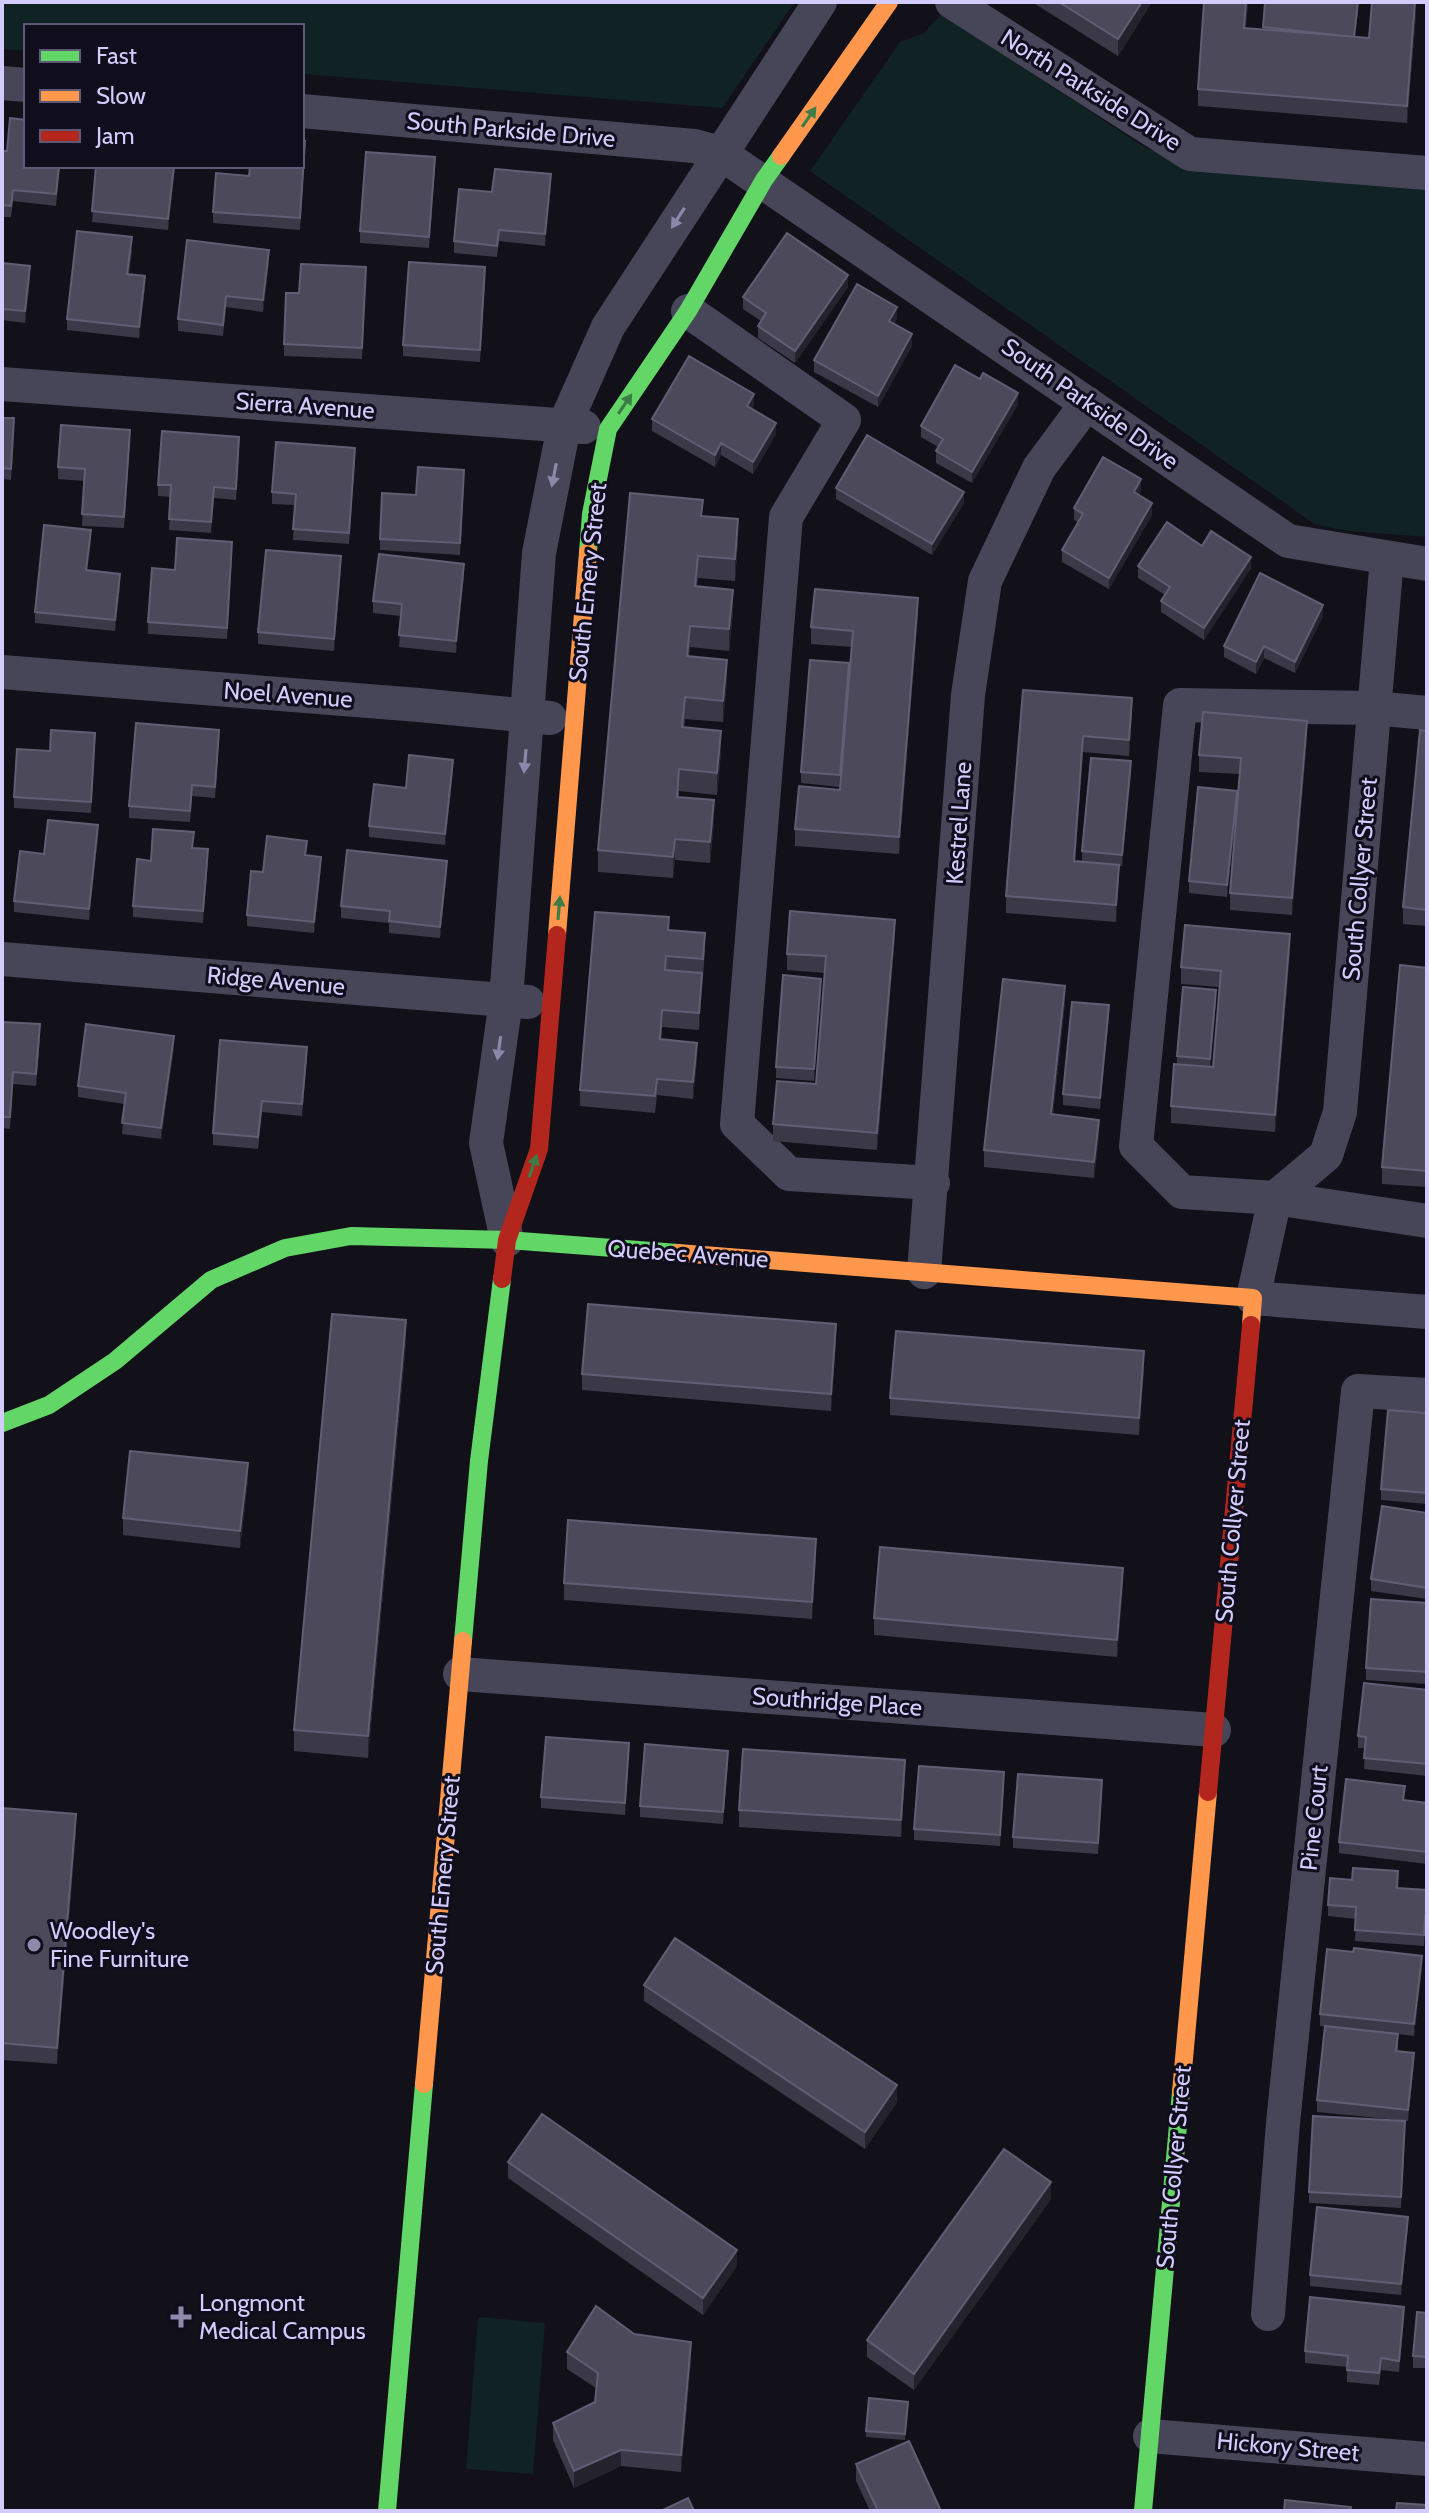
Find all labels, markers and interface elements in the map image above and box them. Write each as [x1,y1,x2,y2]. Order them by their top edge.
street label: North Parkside Drive [996,22,1187,157]
legend [24,24,304,168]
text: Fast [96,41,137,70]
text: Slow [96,81,146,110]
street label: South Parkside Drive [405,106,617,153]
one-way arrow [800,106,816,127]
text: Jam [95,121,134,150]
one-way arrow [671,207,686,229]
street label: South Parkside Drive [996,332,1184,476]
street label: Sierra Avenue [235,386,376,425]
one-way arrow [617,394,632,415]
one-way arrow [548,463,560,488]
street label: South Emery Street [563,481,612,683]
street label: Noel Avenue [223,676,353,713]
one-way arrow [518,749,531,774]
street label: Kestrel Lane [940,761,977,885]
street label: South Collyer Street [1336,776,1383,982]
one-way arrow [552,895,565,920]
street label: Ridge Avenue [206,960,346,1001]
one-way arrow [492,1036,505,1061]
one-way arrow [527,1154,540,1178]
street label: Quebec Avenue [607,1233,769,1274]
street label: South Collyer Street [1209,1418,1256,1624]
street label: Southridge Place [751,1681,923,1722]
street label: Pine Court [1294,1764,1333,1872]
street label: South Emery Street [419,1774,466,1976]
place label: Woodley's Fine Furniture [50,1916,189,1973]
marker: Woodley's Fine Furniture [25,1936,43,1954]
street label: South Collyer Street [1150,2064,1197,2270]
place label: Longmont Medical Campus [199,2288,366,2345]
marker: Longmont Medical Campus [170,2306,192,2328]
street label: Hickory Street [1216,2426,1360,2467]

